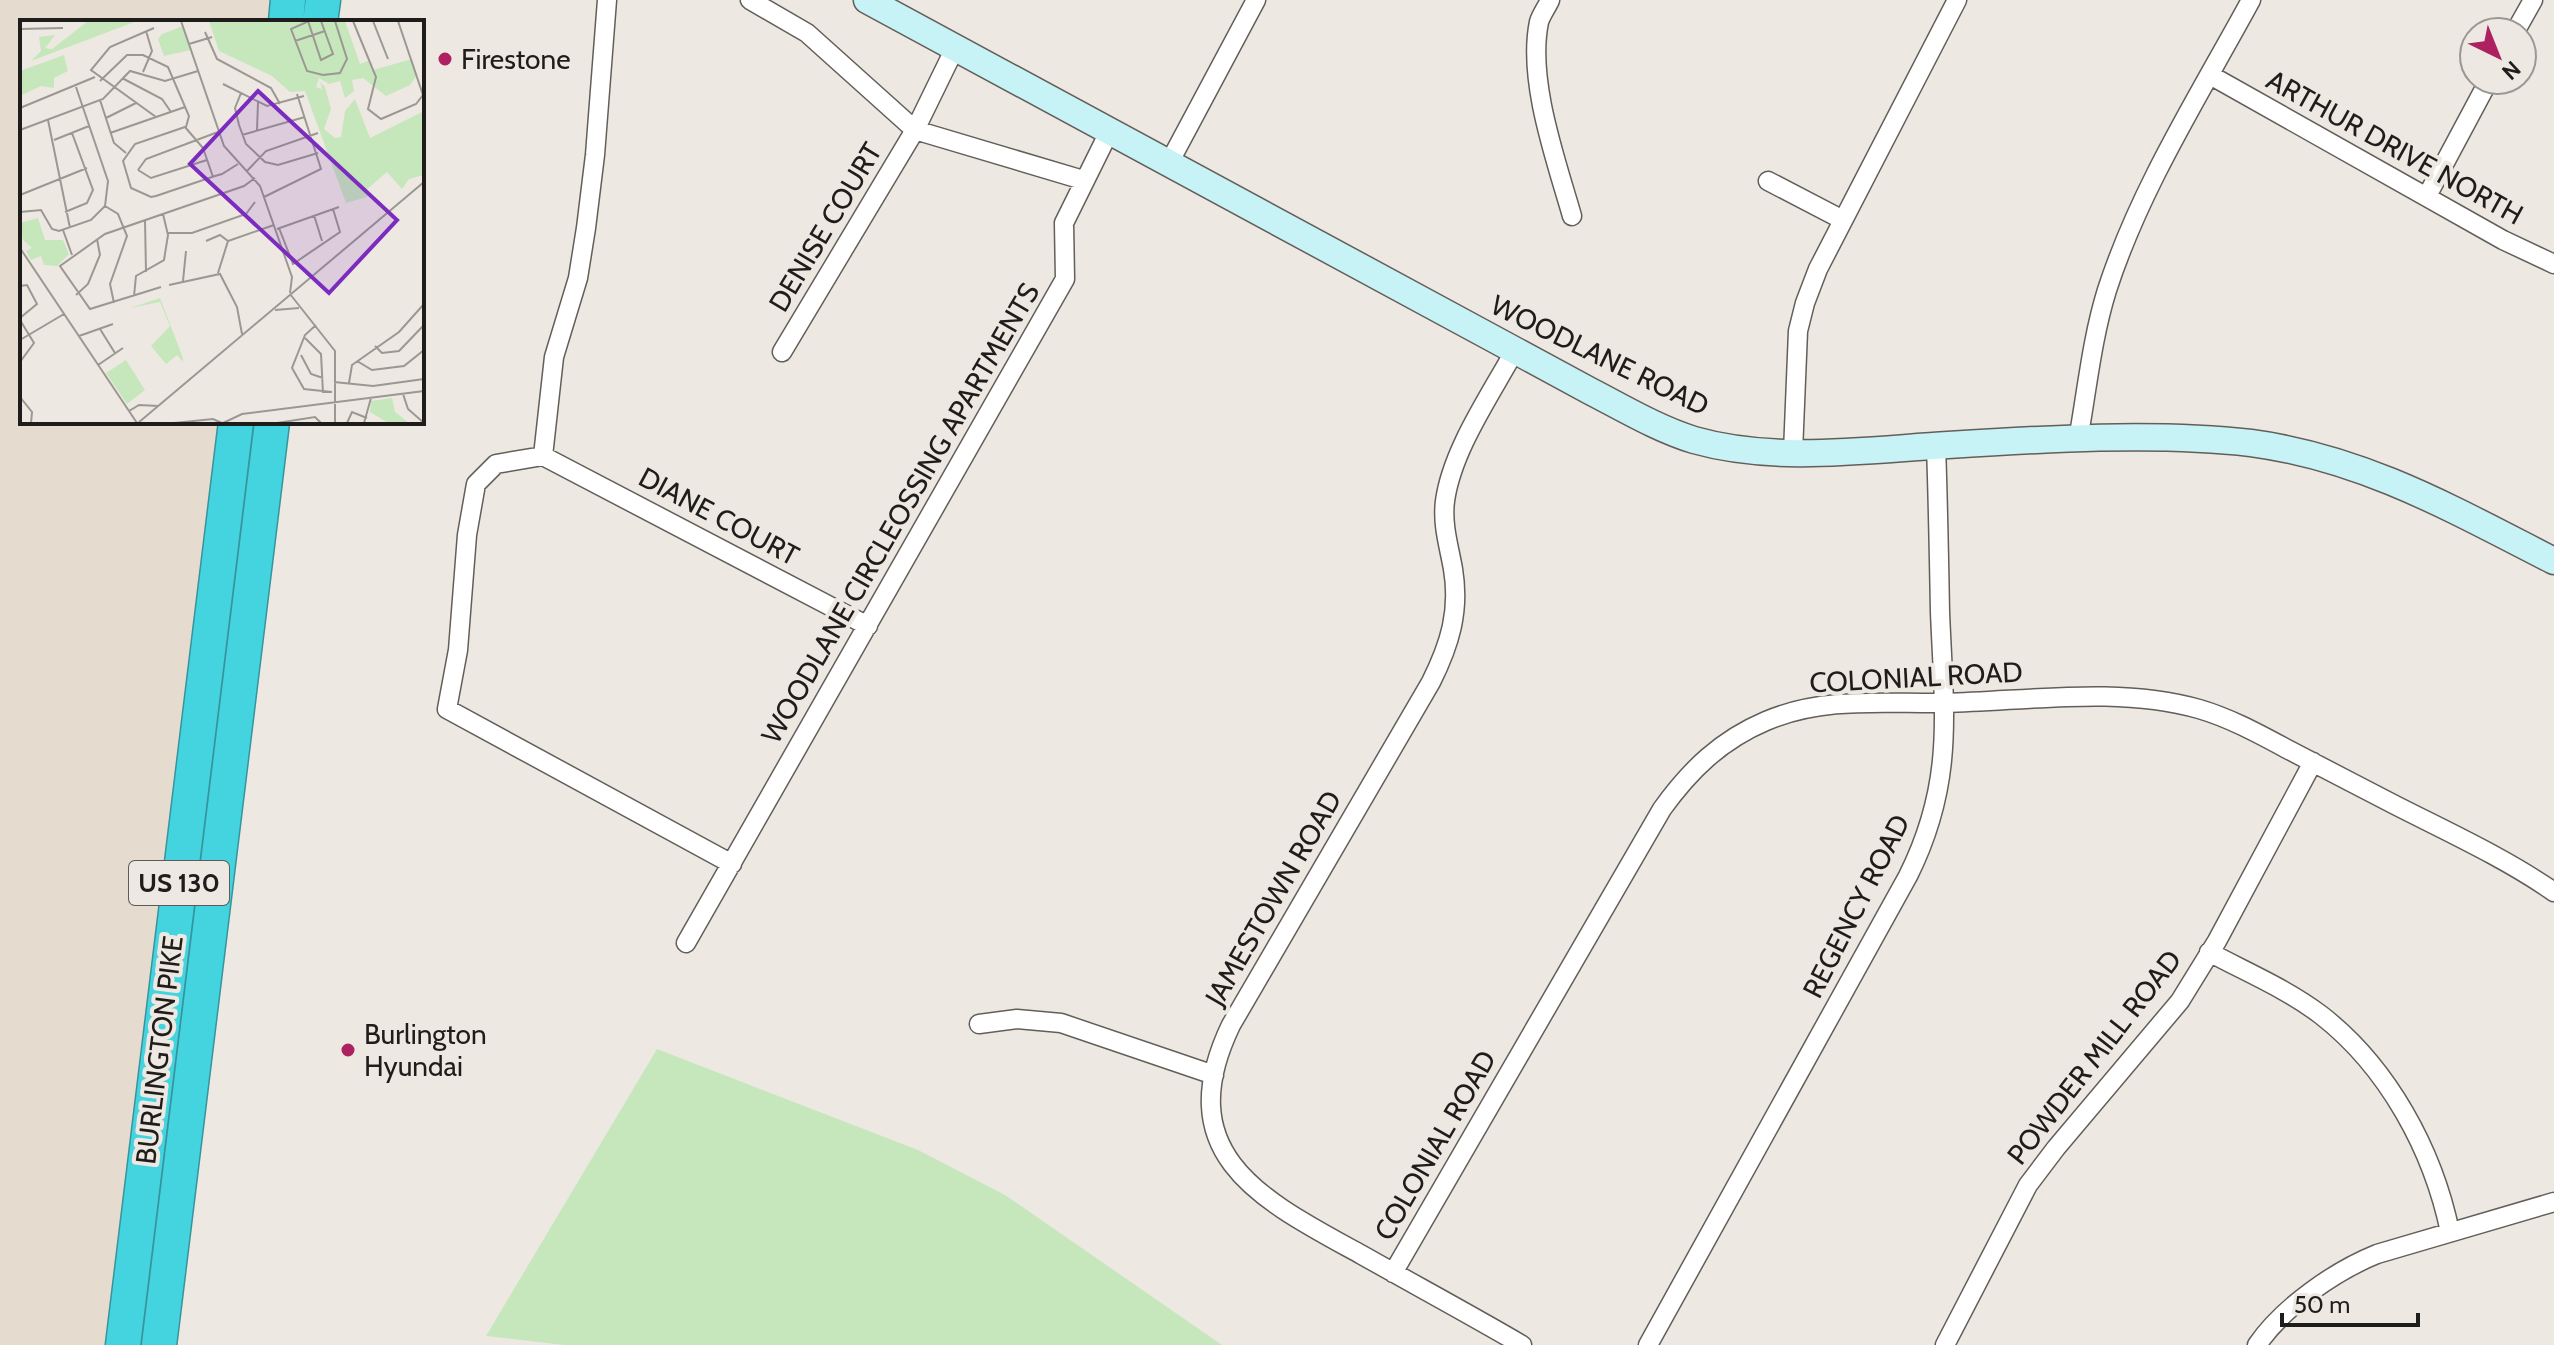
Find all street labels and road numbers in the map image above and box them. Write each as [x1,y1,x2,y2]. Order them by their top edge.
street label: ARTHUR DRIVE NORTH [2261,63,2529,231]
street label: DENISE COURT [761,136,889,318]
street label: WOODLANE CIRCLEOSSING APARTMENTS [754,277,1046,749]
street label: WOODLANE ROAD [1485,287,1715,423]
street label: DIANE COURT [633,460,805,572]
street label: COLONIAL ROAD [1809,654,2023,700]
street label: JAMESTOWN ROAD [1197,784,1348,1012]
street label: REGENCY ROAD [1795,809,1917,1003]
road number: US 130 [129,861,229,905]
street label: BURLINGTON PIKE [128,934,190,1166]
street label: POWDER MILL ROAD [2000,943,2188,1171]
street label: COLONIAL ROAD [1367,1044,1503,1246]

